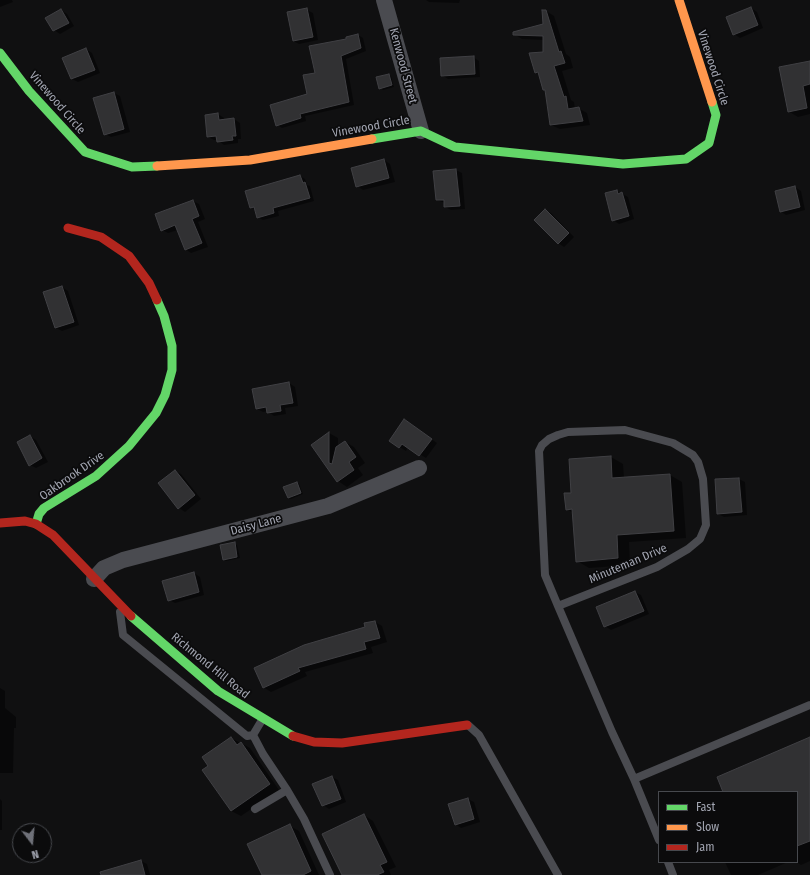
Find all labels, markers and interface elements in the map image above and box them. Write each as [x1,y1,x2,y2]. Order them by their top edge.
street label: Kenwood Street [386,27,420,105]
street label: Vinewood Circle [694,29,732,107]
street label: Vinewood Circle [26,69,88,137]
street label: Vinewood Circle [331,113,411,141]
street label: Oakbrook Drive [37,448,107,504]
street label: Daisy Lane [229,511,283,539]
street label: Minuteman Drive [587,541,669,587]
street label: Richmond Hill Road [168,630,252,702]
legend [658,791,798,863]
text: Fast [696,800,715,814]
text: Slow [696,820,719,834]
north arrow [12,823,52,863]
text: Jam [696,840,714,854]
text: N [30,847,40,861]

